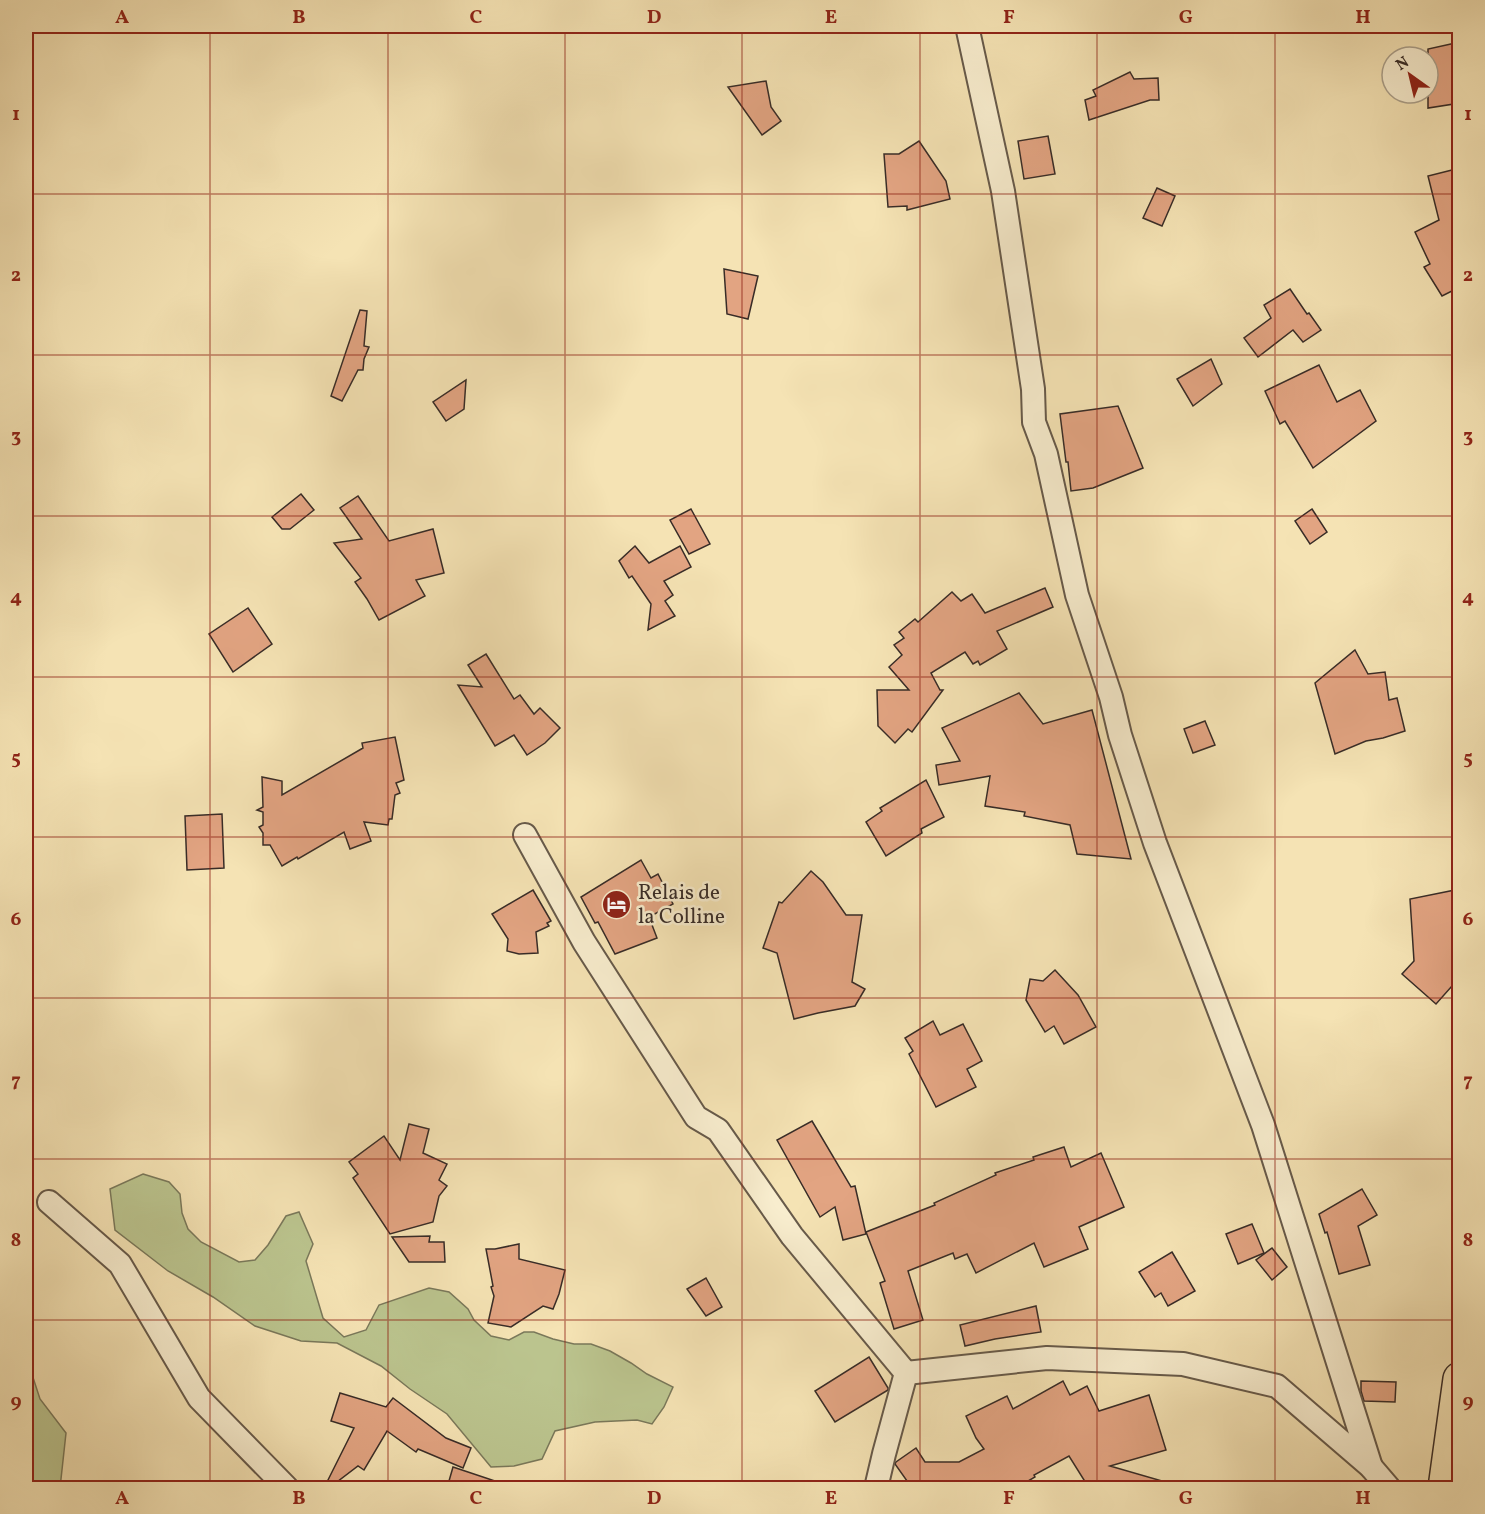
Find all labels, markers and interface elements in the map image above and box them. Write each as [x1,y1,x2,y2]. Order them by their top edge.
text: A [115,4,129,32]
text: B [292,4,306,32]
text: C [470,4,483,32]
text: D [647,4,661,32]
text: E [825,4,837,32]
text: F [1003,4,1015,32]
text: G [1179,4,1193,32]
text: H [1355,4,1371,32]
north arrow [1380,45,1440,105]
text: N [1392,52,1414,77]
text: 1 [12,101,20,129]
text: 1 [1464,101,1472,129]
text: 2 [11,262,21,290]
text: 2 [1463,262,1473,290]
text: 3 [11,423,21,451]
text: 3 [1463,423,1473,451]
text: 4 [10,584,22,612]
text: 4 [1462,584,1474,612]
text: 5 [11,745,21,773]
text: 5 [1463,745,1473,773]
place label: Relais de la Colline [638,879,725,932]
hotel icon: Relais de la Colline [601,888,633,920]
text: 6 [11,906,22,934]
text: 6 [1463,906,1474,934]
text: 7 [11,1067,21,1095]
text: 7 [1463,1067,1473,1095]
text: 8 [11,1227,21,1255]
text: 8 [1463,1227,1473,1255]
text: 9 [10,1388,22,1416]
text: 9 [1462,1388,1474,1416]
text: A [115,1485,129,1513]
text: B [292,1485,306,1513]
text: C [470,1485,483,1513]
text: D [647,1485,661,1513]
text: E [825,1485,837,1513]
text: F [1003,1485,1015,1513]
text: G [1179,1485,1193,1513]
text: H [1355,1485,1371,1513]

